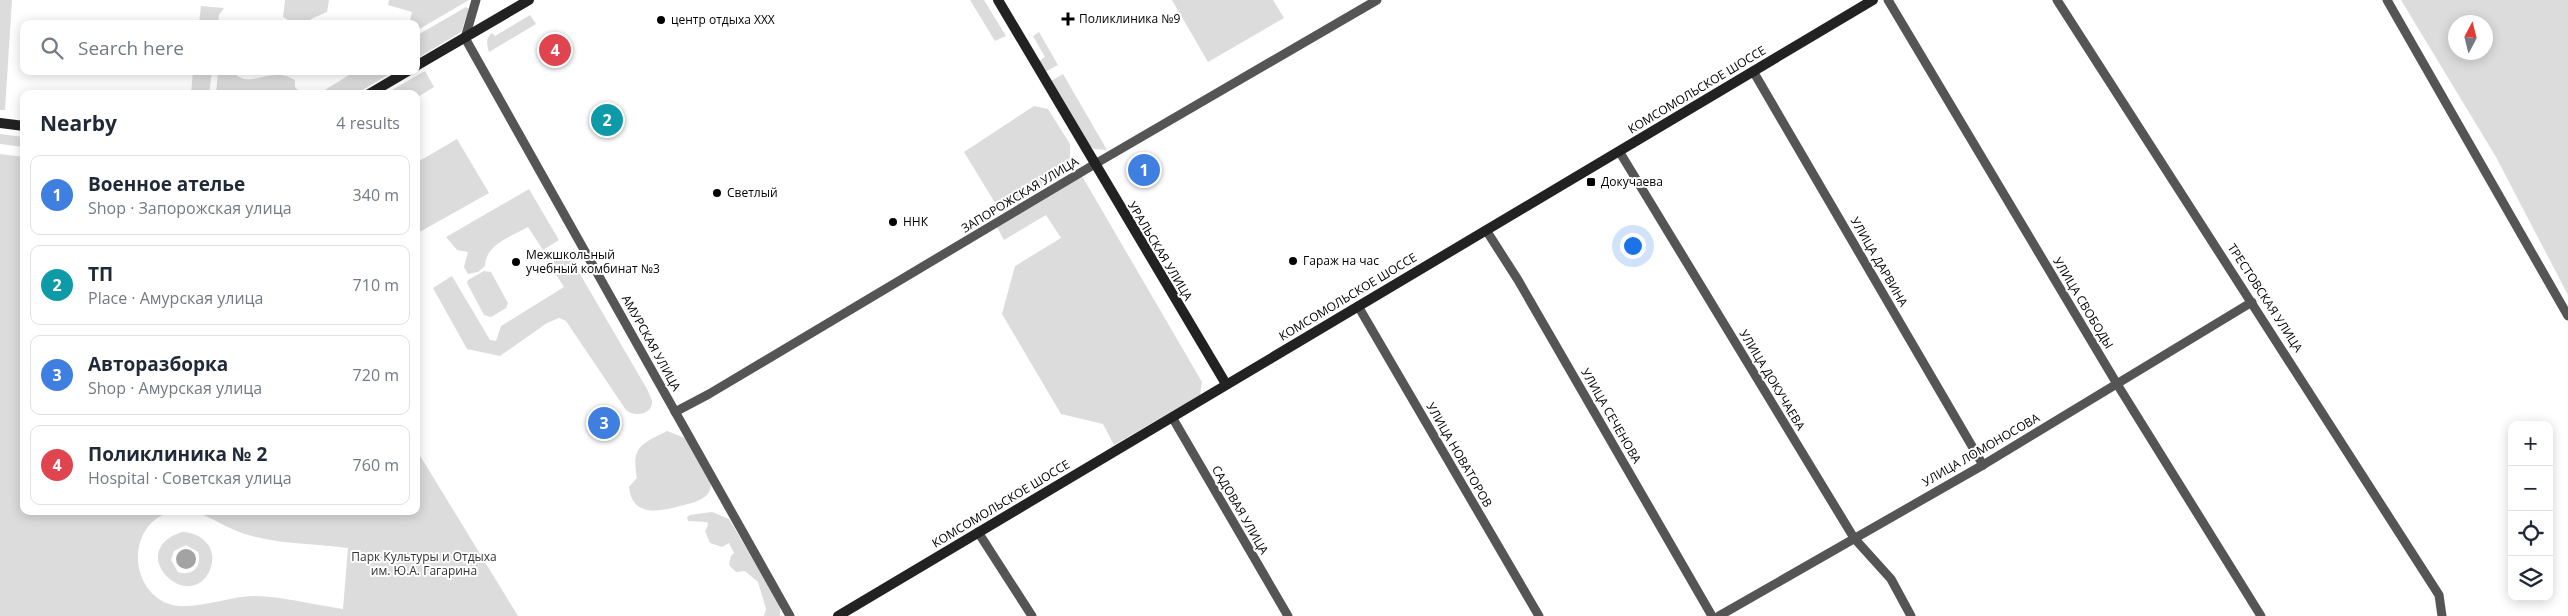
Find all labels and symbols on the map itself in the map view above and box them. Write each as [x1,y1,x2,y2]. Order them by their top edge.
place label: Поликлиника №9 [1079,10,1181,27]
place label: центр отдыха ХХХ [671,11,775,28]
marker: Поликлиника №9 [1061,12,1075,26]
marker: центр отдыха ХХХ [655,14,667,26]
north arrow [2448,15,2493,60]
pin: 4 [539,31,571,69]
street label: КОМСОМОЛЬСКОЕ ШОССЕ [1625,42,1769,138]
pin: 2 [591,101,623,139]
pin: 1 [1128,151,1160,189]
street label: ЗАПОРОЖСКАЯ УЛИЦА [958,153,1082,236]
place label: Докучаева [1601,173,1663,190]
marker: Докучаева [1585,176,1597,188]
place label: Светлый [727,184,778,201]
marker: Светлый [711,187,723,199]
street label: УРАЛЬСКАЯ УЛИЦА [1124,198,1197,304]
place label: ННК [903,213,929,230]
street label: УЛИЦА ДАРВИНА [1847,214,1912,310]
marker: ННК [887,216,899,228]
your location [1620,233,1646,259]
street label: ТРЕСТОВСКАЯ УЛИЦА [2224,240,2307,356]
place label: Межшкольный учебный комбинат №3 [526,246,660,277]
street label: КОМСОМОЛЬСКОЕ ШОССЕ [1276,249,1420,345]
place label: Гараж на час [1303,252,1379,269]
street label: УЛИЦА СВОБОДЫ [2049,254,2118,352]
marker: Гараж на час [1287,255,1299,267]
marker: Межшкольный учебный комбинат №3 [510,256,522,268]
street label: АМУРСКАЯ УЛИЦА [618,292,685,394]
street label: УЛИЦА ДОКУЧАЕВА [1736,326,1809,434]
street label: УЛИЦА СЕЧЕНОВА [1577,365,1646,467]
street label: УЛИЦА НОВАТОРОВ [1422,399,1496,510]
pin: 3 [588,404,620,442]
street label: УЛИЦА ЛОМОНОСОВА [1919,409,2043,490]
street label: КОМСОМОЛЬСКОЕ ШОССЕ [929,456,1073,552]
street label: САДОВАЯ УЛИЦА [1208,462,1273,558]
park label: Парк Культуры и Отдыха им. Ю.А. Гагарина [351,548,497,579]

